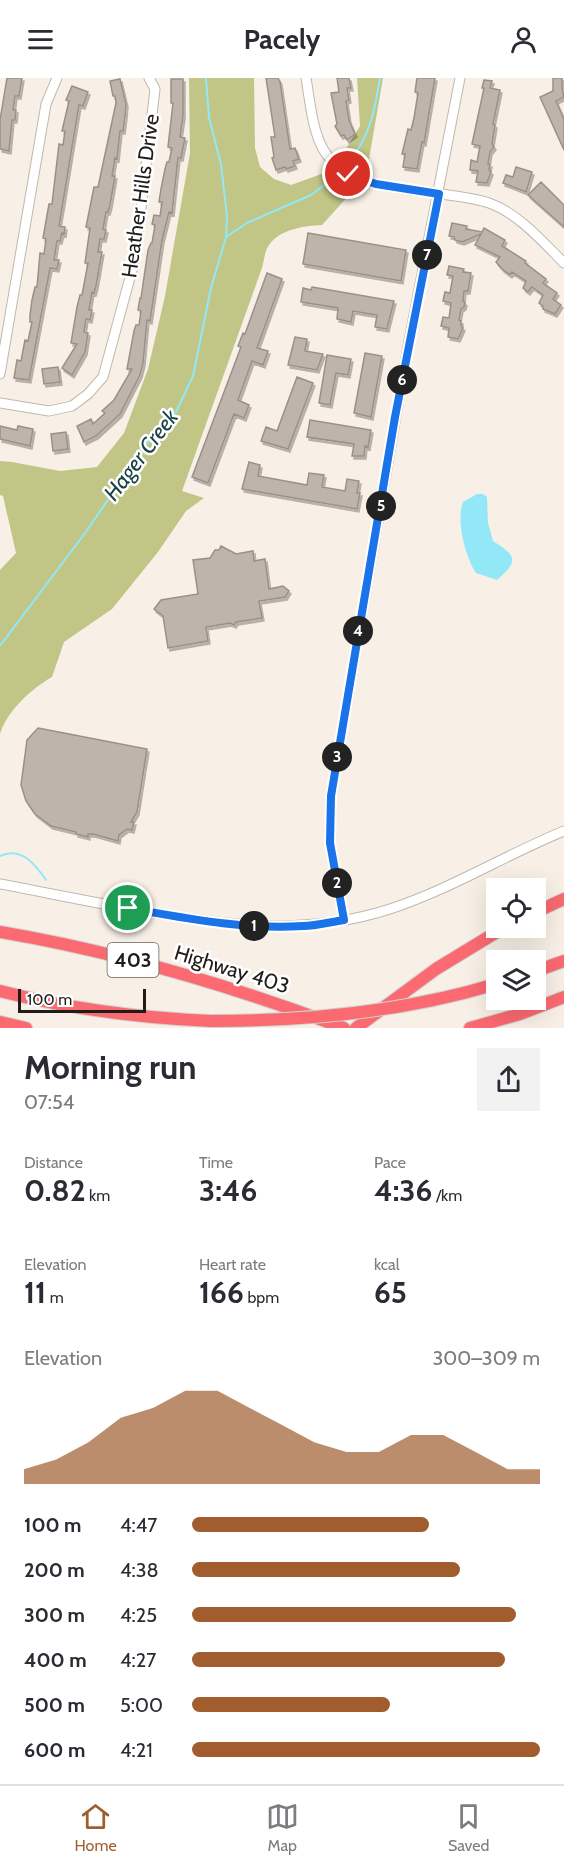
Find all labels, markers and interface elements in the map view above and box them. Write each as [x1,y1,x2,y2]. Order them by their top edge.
icon: menu [24,23,57,56]
text: Pacely [244,23,320,56]
icon: person [507,23,540,56]
street label: Heather Hills Drive [116,112,164,280]
pin [322,148,373,199]
icon: check [331,157,364,190]
pin: 7 [412,240,442,270]
text: 7 [423,245,431,264]
pin: 6 [387,365,417,395]
text: 6 [398,370,407,389]
water label: Hager Creek [98,404,184,506]
pin: 5 [366,491,396,521]
text: 5 [377,496,385,515]
pin: 4 [343,616,373,646]
text: 4 [353,621,363,640]
pin: 3 [322,742,352,772]
text: 3 [333,747,341,766]
pin: 2 [322,868,352,898]
text: 2 [333,873,341,892]
map controls [486,878,546,1010]
button: locate [486,878,546,938]
pin [102,882,153,933]
icon: arrive [111,891,144,924]
pin: 1 [239,911,269,941]
text: 1 [251,916,257,935]
street label: Highway 403 [171,940,293,998]
road number: 403 [108,943,158,977]
button: layers [486,950,546,1010]
scale bar [18,986,146,1013]
text: 100 m [27,990,72,1009]
text: Morning run [24,1047,196,1087]
button: share [477,1048,540,1111]
text: 07:54 [24,1090,74,1114]
text: Distance [24,1153,83,1172]
text: Time [199,1153,233,1172]
text: Pace [374,1153,406,1172]
text: 0.82 [24,1172,86,1209]
text: 3:46 [199,1172,257,1209]
text: 4:36 [374,1172,432,1209]
text: km [86,1186,110,1205]
text: /km [432,1186,462,1205]
text: Elevation [24,1255,87,1274]
text: Heart rate [199,1255,266,1274]
text: kcal [374,1255,400,1274]
text: 11 [24,1274,46,1311]
text: 166 [199,1274,244,1311]
text: 65 [374,1274,407,1311]
text: m [46,1288,64,1307]
text: bpm [244,1288,279,1307]
text: Elevation [24,1346,102,1370]
text: 300–309 m [432,1346,540,1370]
text: 100 m [24,1513,82,1537]
text: 4:47 [120,1513,157,1537]
text: 200 m [24,1558,85,1582]
text: 4:38 [120,1558,159,1582]
text: 300 m [24,1603,85,1627]
text: 4:25 [120,1603,157,1627]
text: 400 m [24,1648,87,1672]
text: 4:27 [120,1648,156,1672]
text: 500 m [24,1693,85,1717]
text: 5:00 [120,1693,163,1717]
text: 600 m [24,1738,85,1762]
text: 4:21 [120,1738,153,1762]
tab: Home [75,1800,117,1855]
tab: Map [266,1800,299,1855]
tab: Saved [448,1800,489,1855]

